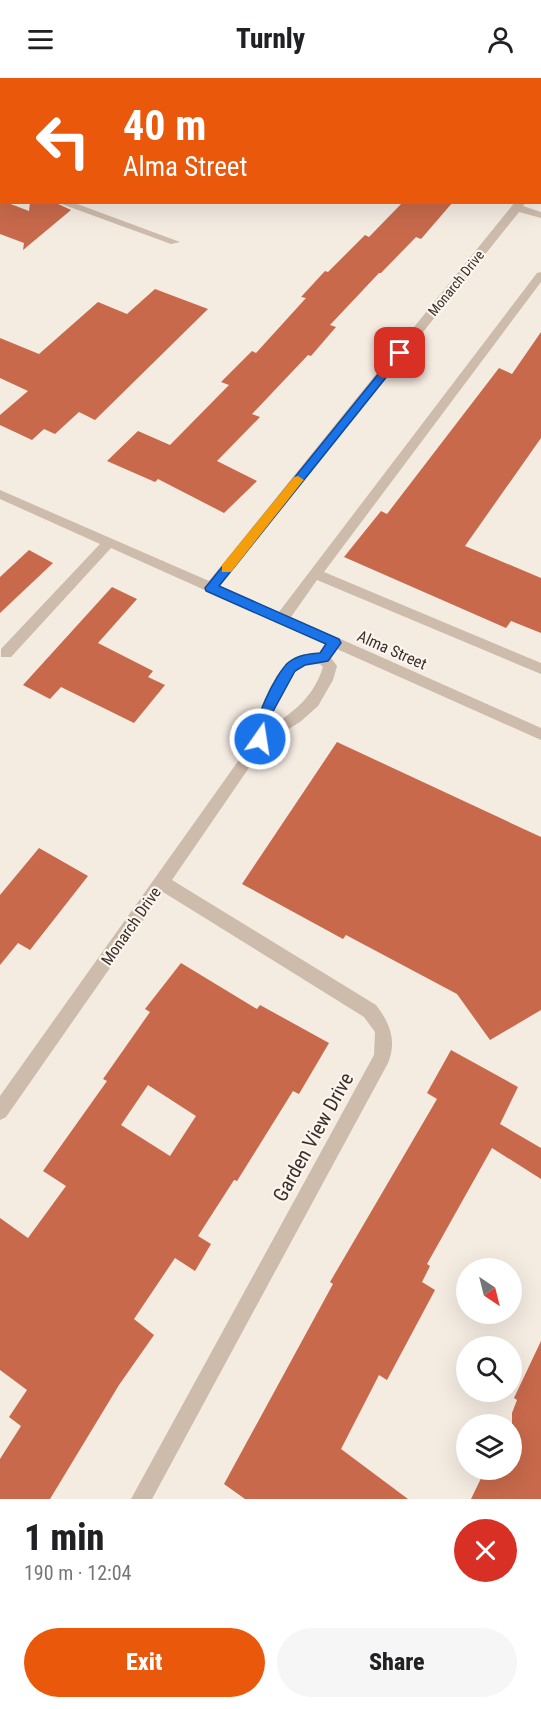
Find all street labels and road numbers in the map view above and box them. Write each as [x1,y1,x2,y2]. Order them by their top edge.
street label: Monarch Drive [425,247,488,319]
street label: Alma Street [354,626,430,674]
street label: Monarch Drive [97,883,165,969]
street label: Garden View Drive [268,1068,358,1206]

